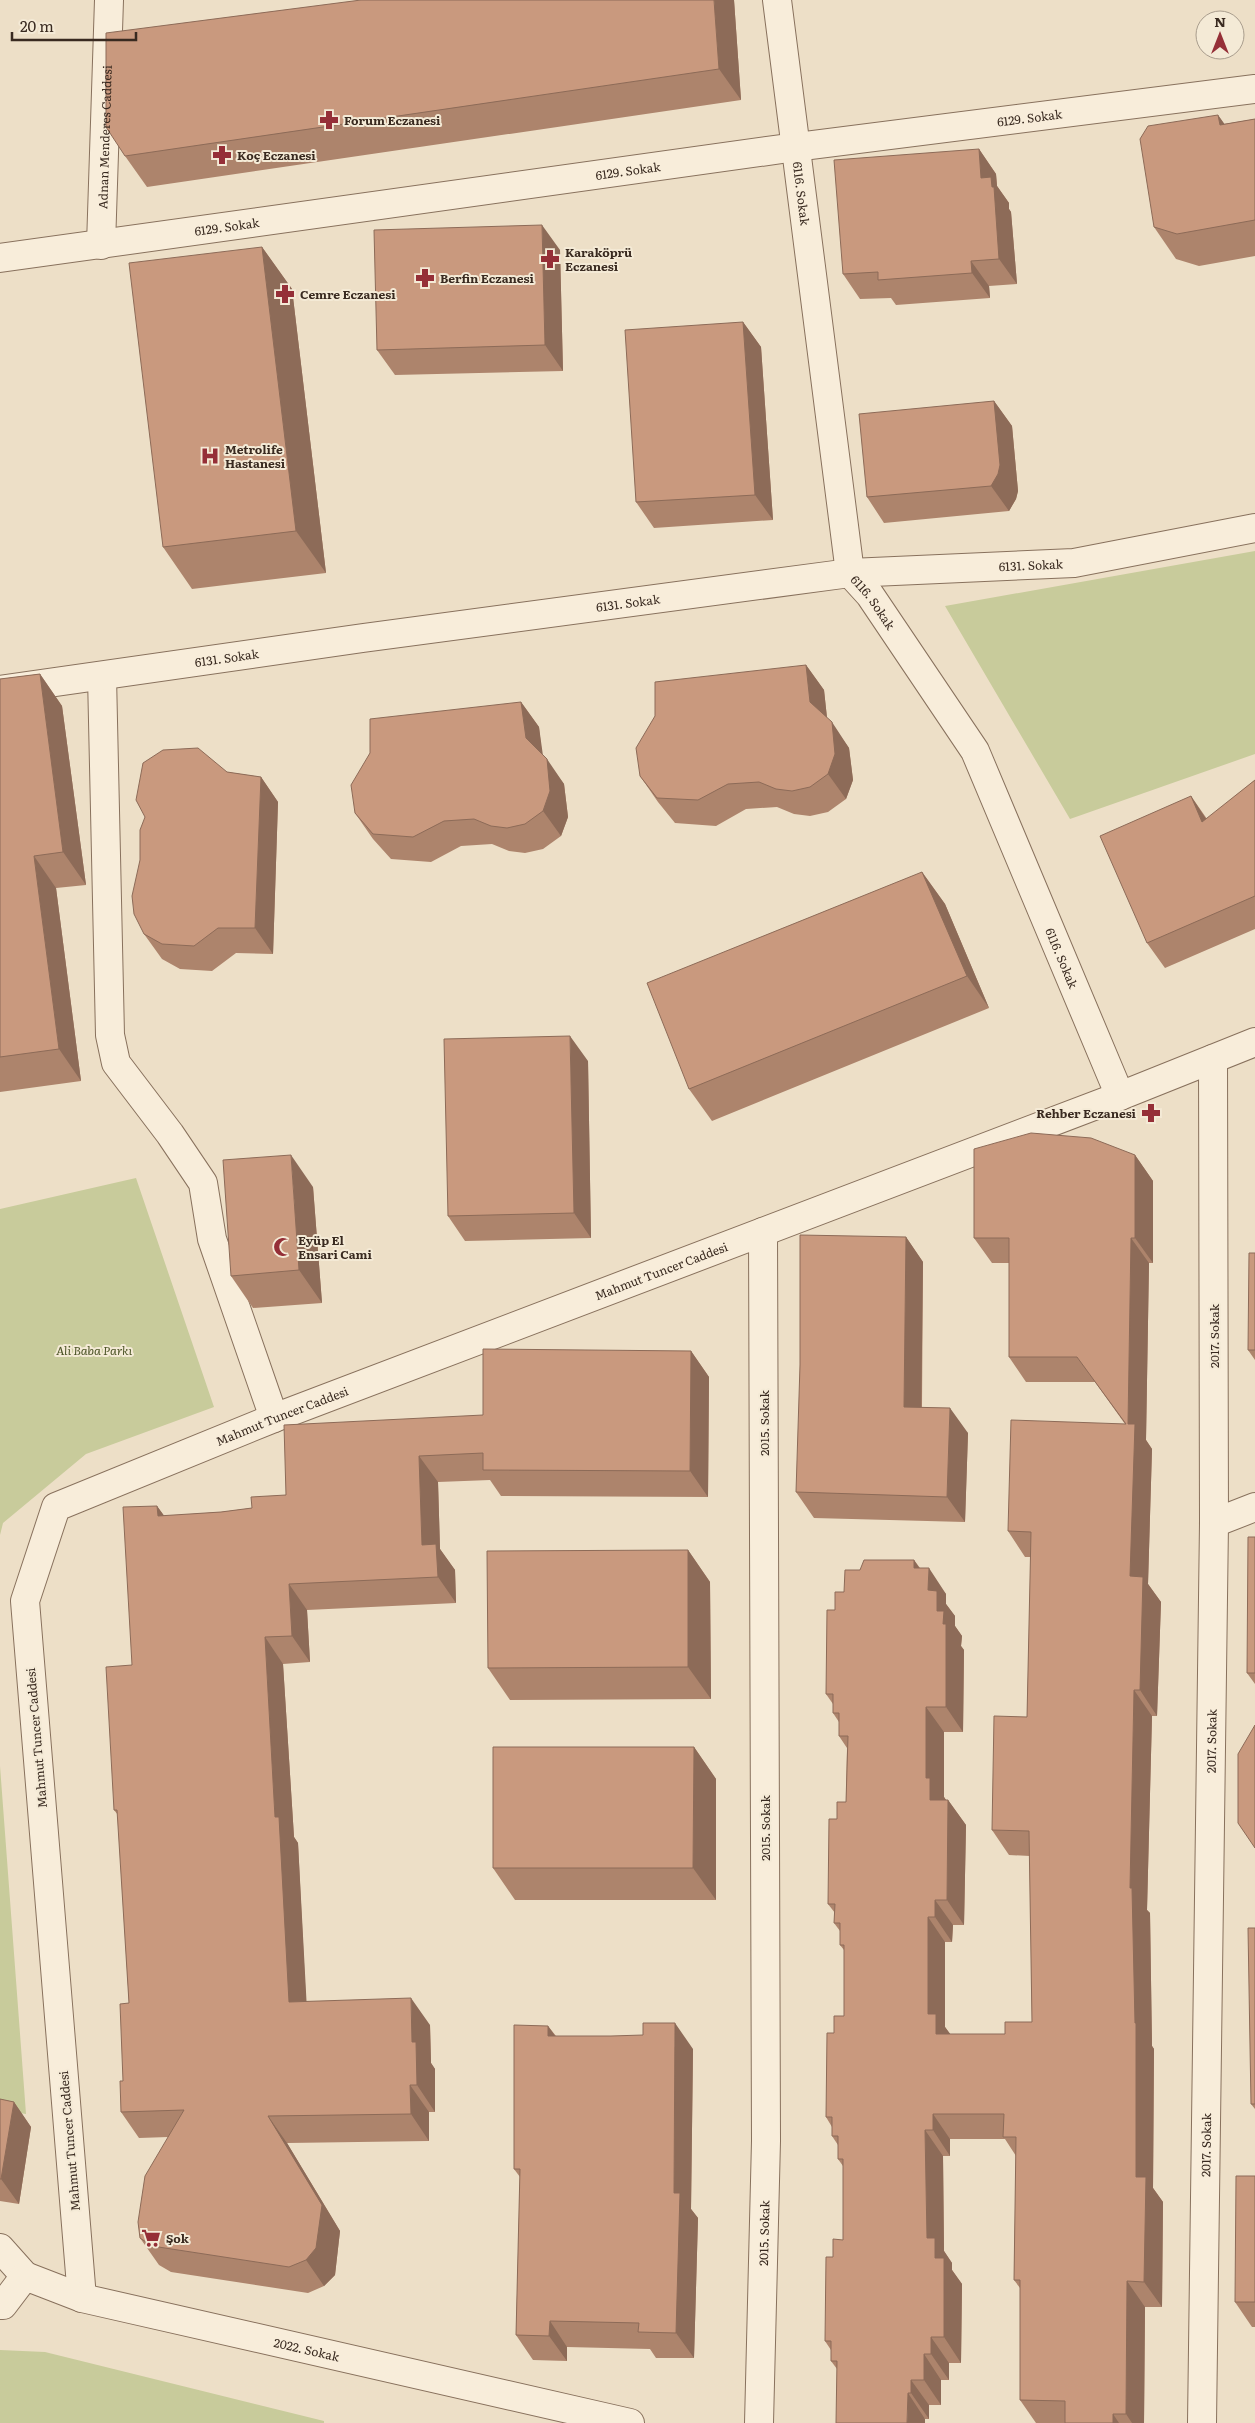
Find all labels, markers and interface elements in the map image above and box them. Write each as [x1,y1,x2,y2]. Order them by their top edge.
scale bar [12,10,136,42]
north arrow [1195,10,1245,60]
text: N [1214,11,1226,31]
text: 20 m [20,14,54,37]
street label: Adnan Menderes Caddesi [93,65,116,209]
street label: 6129. Sokak [996,104,1064,131]
pharmacy icon: Forum Eczanesi [318,109,340,131]
place label: Forum Eczanesi [344,111,441,129]
pharmacy icon: Koç Eczanesi [211,144,233,166]
place label: Koç Eczanesi [237,146,316,164]
street label: 6129. Sokak [594,157,662,184]
street label: 6116. Sokak [789,160,815,227]
street label: 6129. Sokak [193,213,261,240]
place label: Karaköprü Eczanesi [565,243,632,275]
pharmacy icon: Karaköprü Eczanesi [539,248,561,270]
pharmacy icon: Berfin Eczanesi [414,267,436,289]
place label: Berfin Eczanesi [440,269,534,287]
pharmacy icon: Cemre Eczanesi [274,283,296,305]
place label: Cemre Eczanesi [300,285,396,303]
place label: Metrolife Hastanesi [225,440,286,472]
hospital icon: Metrolife Hastanesi [199,445,221,467]
street label: 6131. Sokak [998,554,1064,575]
street label: 6116. Sokak [847,571,900,634]
street label: 6131. Sokak [595,589,662,616]
street label: 6131. Sokak [194,644,260,671]
street label: 6116. Sokak [1041,925,1083,992]
pharmacy icon: Rehber Eczanesi [1140,1102,1162,1124]
place label: Rehber Eczanesi [1036,1104,1137,1122]
place label: Eyüp El Ensari Cami [298,1231,372,1263]
mosque icon: Eyüp El Ensari Cami [272,1236,294,1258]
street label: Mahmut Tuncer Caddesi [592,1237,730,1304]
street label: 2017. Sokak [1205,1303,1223,1368]
park label: Ali Baba Parkı [56,1341,132,1359]
street label: Mahmut Tuncer Caddesi [213,1382,351,1450]
street label: 2015. Sokak [755,1390,773,1456]
street label: Mahmut Tuncer Caddesi [21,1667,51,1809]
street label: 2017. Sokak [1202,1708,1221,1773]
street label: 2015. Sokak [756,1795,774,1861]
street label: Mahmut Tuncer Caddesi [54,2070,84,2212]
street label: 2017. Sokak [1196,2112,1215,2177]
street label: 2015. Sokak [754,2199,774,2266]
supermarket icon: Şok [140,2227,162,2249]
place label: Şok [166,2229,190,2247]
street label: 2022. Sokak [272,2333,342,2366]

